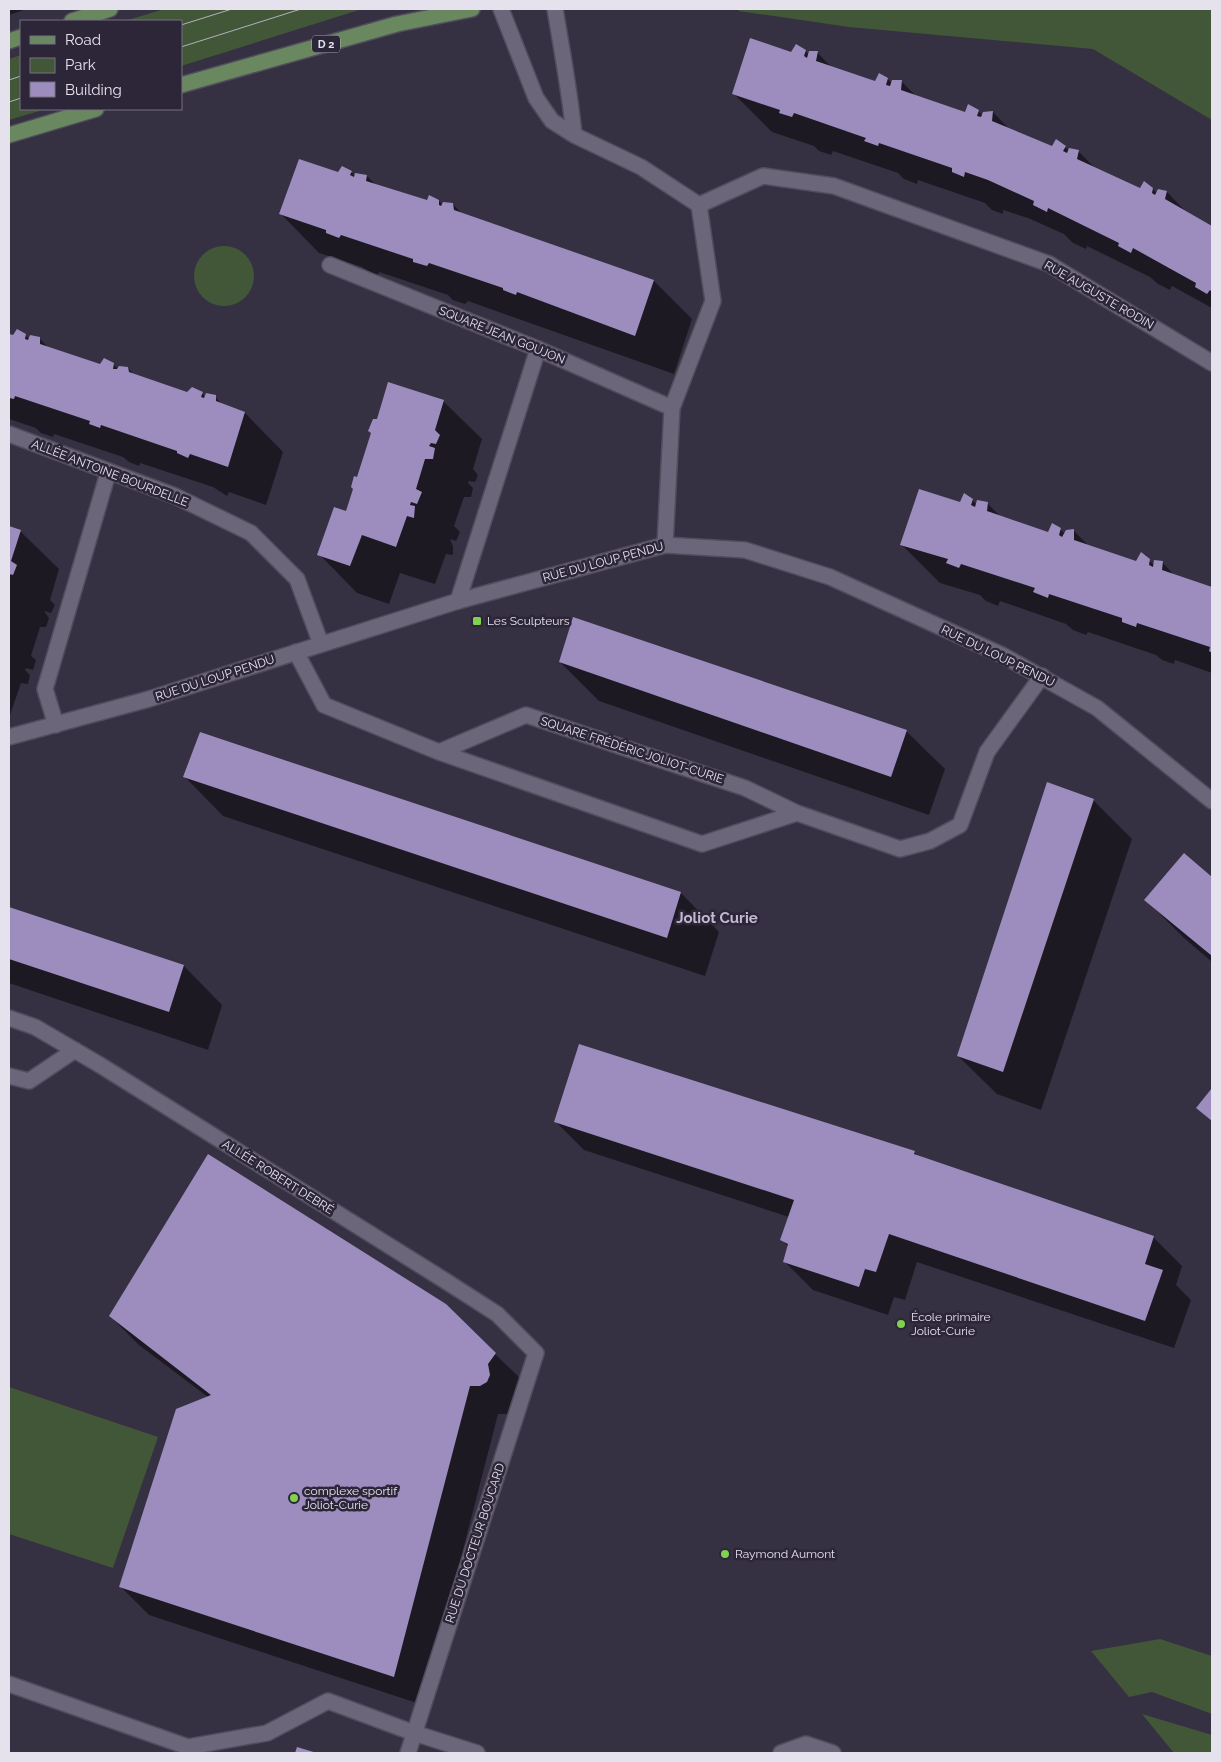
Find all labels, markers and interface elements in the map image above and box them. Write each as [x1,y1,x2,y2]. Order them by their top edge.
legend [20,20,182,110]
text: Road [65,31,101,49]
road number: D 2 [312,36,340,52]
text: Park [65,56,96,74]
text: Building [65,81,122,99]
street label: RUE AUGUSTE RODIN [1042,258,1156,332]
street label: SQUARE JEAN GOUJON [437,303,567,367]
street label: ALLÉE ANTOINE BOURDELLE [30,437,190,509]
street label: RUE DU LOUP PENDU [541,539,665,585]
place label: Les Sculpteurs [487,614,570,628]
marker: Les Sculpteurs [471,615,483,627]
street label: RUE DU LOUP PENDU [939,622,1057,690]
street label: RUE DU LOUP PENDU [154,652,276,704]
street label: SQUARE FRÉDÉRIC JOLIOT-CURIE [539,714,725,786]
district label: Joliot Curie [676,909,758,927]
street label: ALLÉE ROBERT DEBRÉ [220,1137,336,1217]
place label: École primaire Joliot-Curie [911,1310,991,1338]
marker: École primaire Joliot-Curie [895,1318,907,1330]
street label: RUE DU DOCTEUR BOUCARD [443,1461,508,1625]
place label: complexe sportif Joliot-Curie [304,1484,398,1512]
marker: complexe sportif Joliot-Curie [288,1492,300,1504]
place label: Raymond Aumont [735,1547,835,1561]
marker: Raymond Aumont [719,1548,731,1560]

